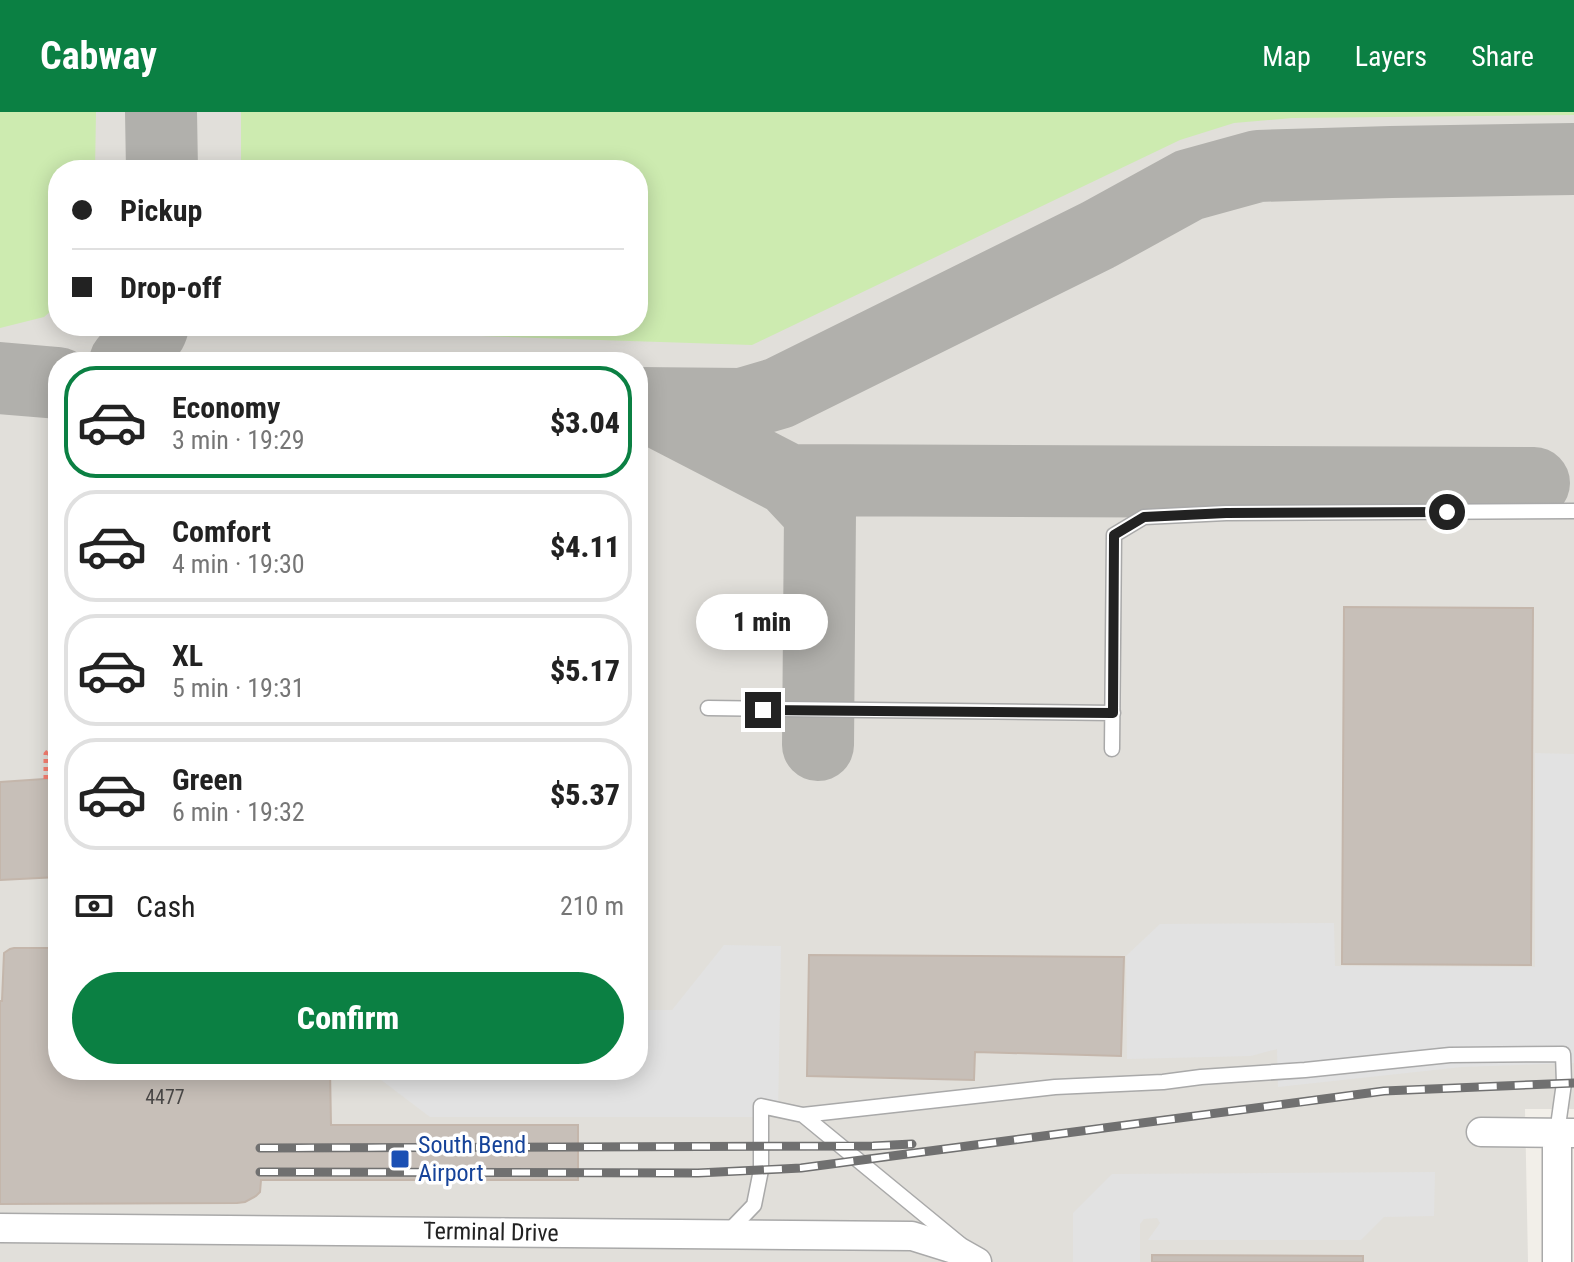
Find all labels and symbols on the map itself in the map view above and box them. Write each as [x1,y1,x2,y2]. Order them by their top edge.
route start [1429,494,1465,530]
callout: 1 min [697,594,829,650]
route end [745,692,781,728]
house number: 4477 [145,1085,185,1109]
place label: South Bend Airport [418,1131,526,1187]
marker: South Bend Airport [389,1148,411,1170]
street label: Terminal Drive [423,1217,559,1247]

